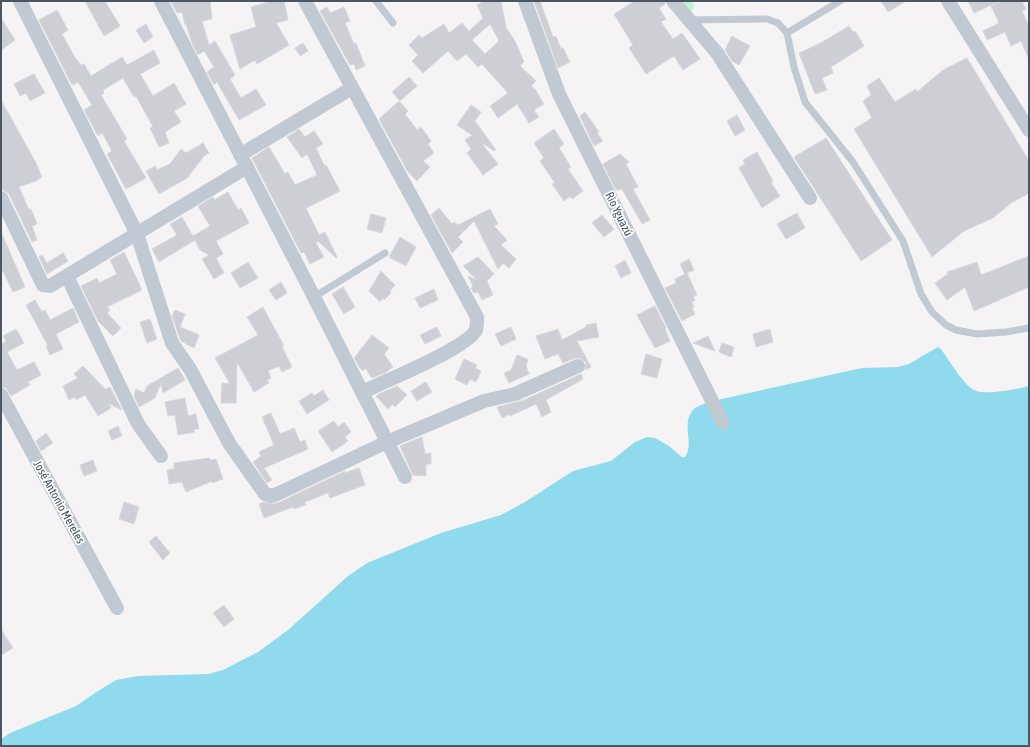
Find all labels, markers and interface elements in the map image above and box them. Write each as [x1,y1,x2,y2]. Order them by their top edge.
street label: Río Yguazú [602,190,636,238]
street label: José Antonio Mereles [30,458,88,546]

